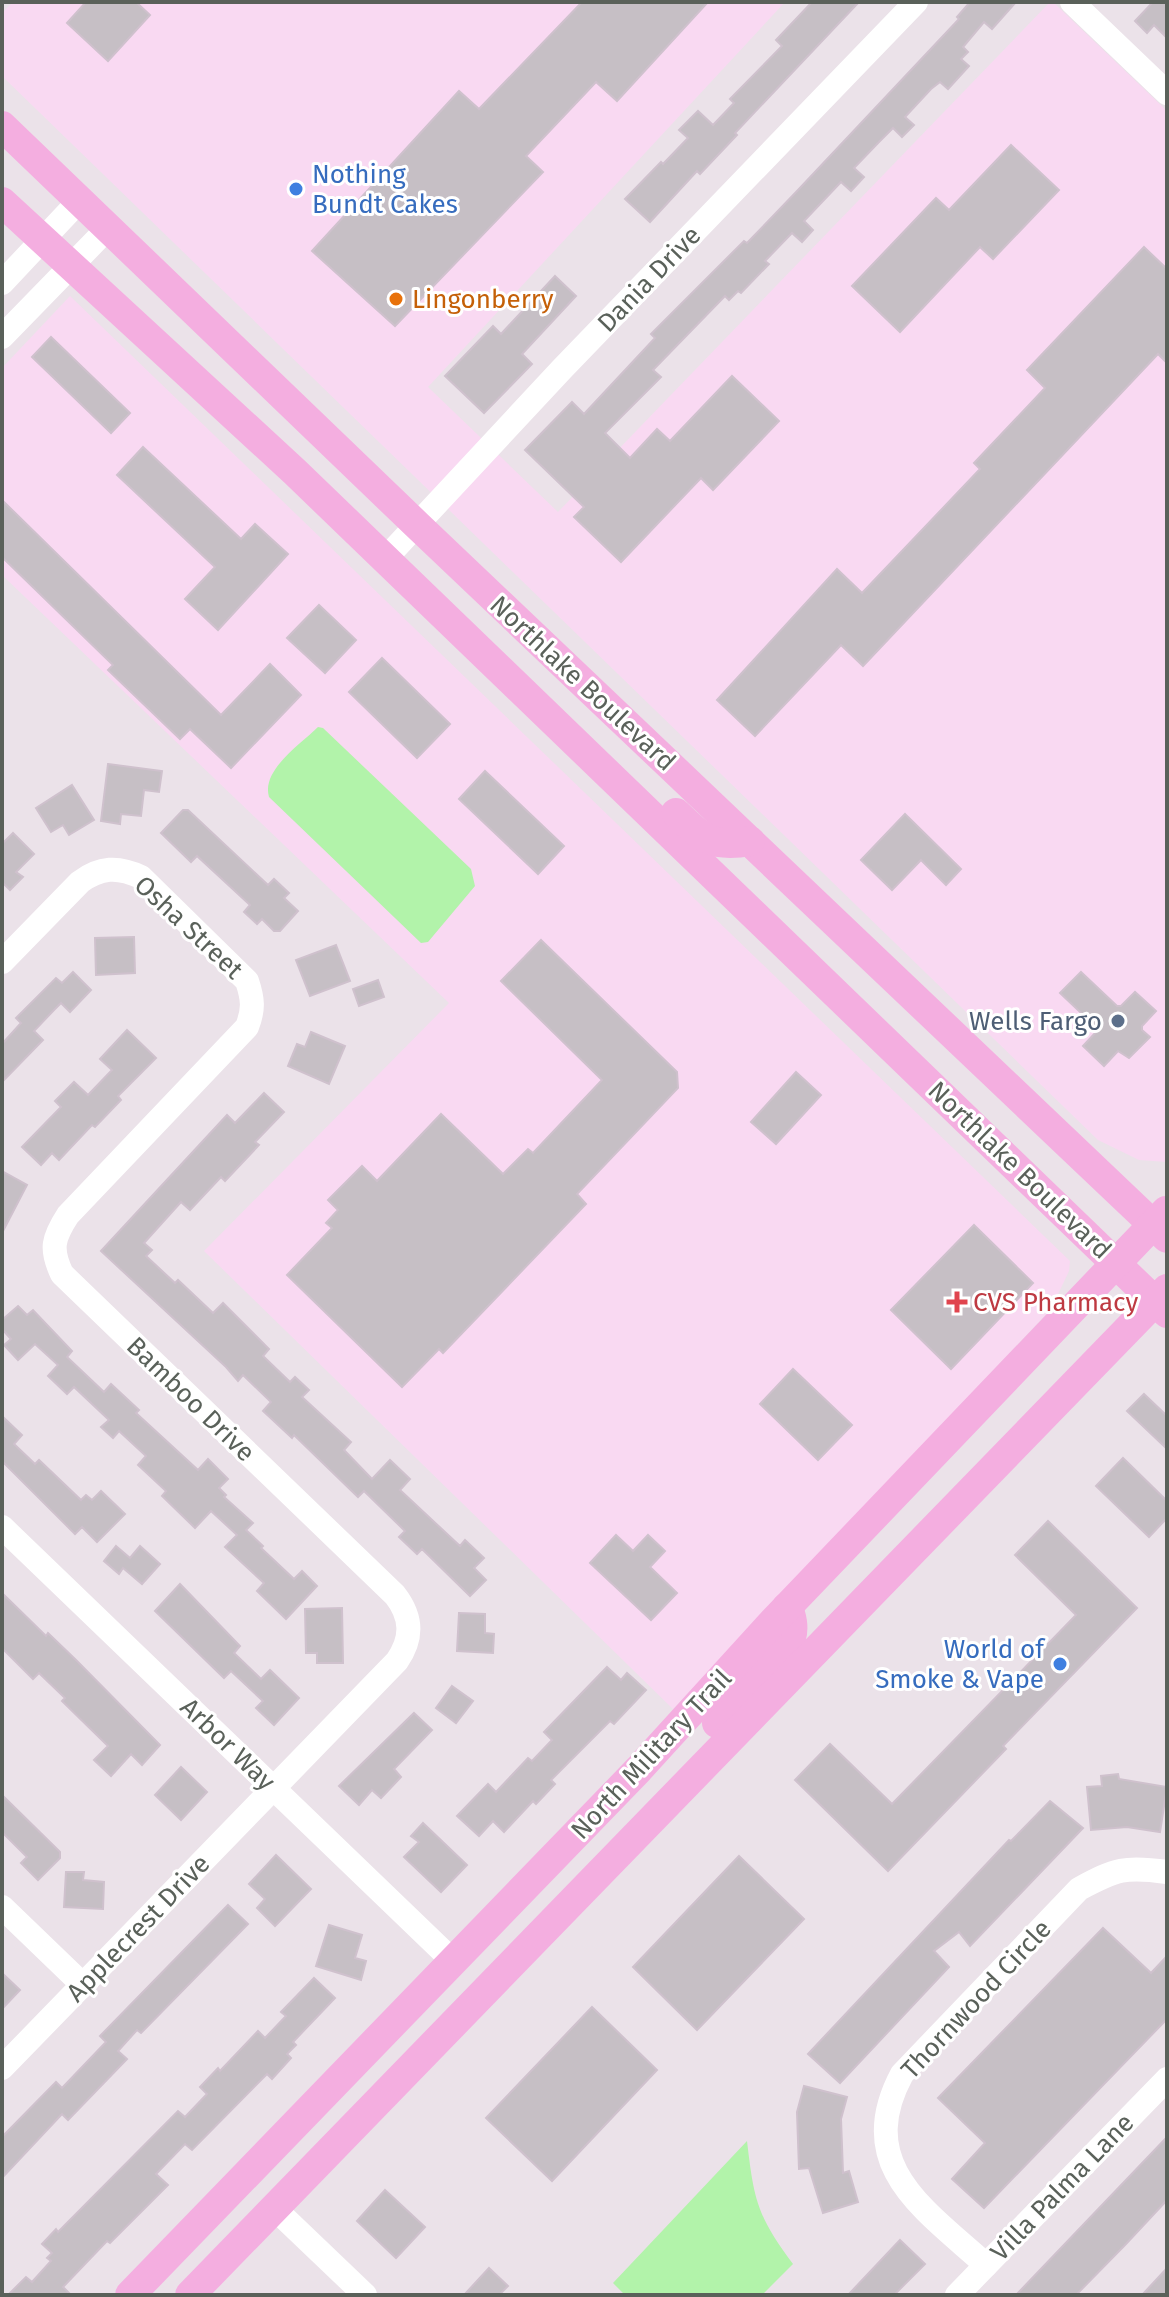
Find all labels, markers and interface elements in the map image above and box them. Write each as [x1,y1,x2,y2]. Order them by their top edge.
place label: Nothing Bundt Cakes [312,159,458,220]
marker: Nothing Bundt Cakes [287,180,305,198]
street label: Dania Drive [591,220,707,339]
place label: Lingonberry [412,284,554,315]
marker: Lingonberry [387,290,405,308]
street label: Northlake Boulevard [483,589,682,777]
street label: Osha Street [128,869,250,986]
place label: Wells Fargo [969,1006,1102,1037]
marker: Wells Fargo [1109,1012,1127,1030]
street label: Northlake Boulevard [922,1075,1118,1266]
place label: CVS Pharmacy [973,1287,1139,1318]
marker: CVS Pharmacy [948,1293,966,1311]
street label: Bamboo Drive [120,1331,261,1468]
place label: World of Smoke & Vape [875,1634,1046,1695]
marker: World of Smoke & Vape [1051,1655,1069,1673]
street label: North Military Trail [565,1663,738,1846]
street label: Arbor Way [174,1692,282,1797]
street label: Applecrest Drive [60,1848,216,2008]
street label: Thornwood Circle [895,1914,1058,2085]
street label: Villa Palma Lane [984,2107,1140,2267]

